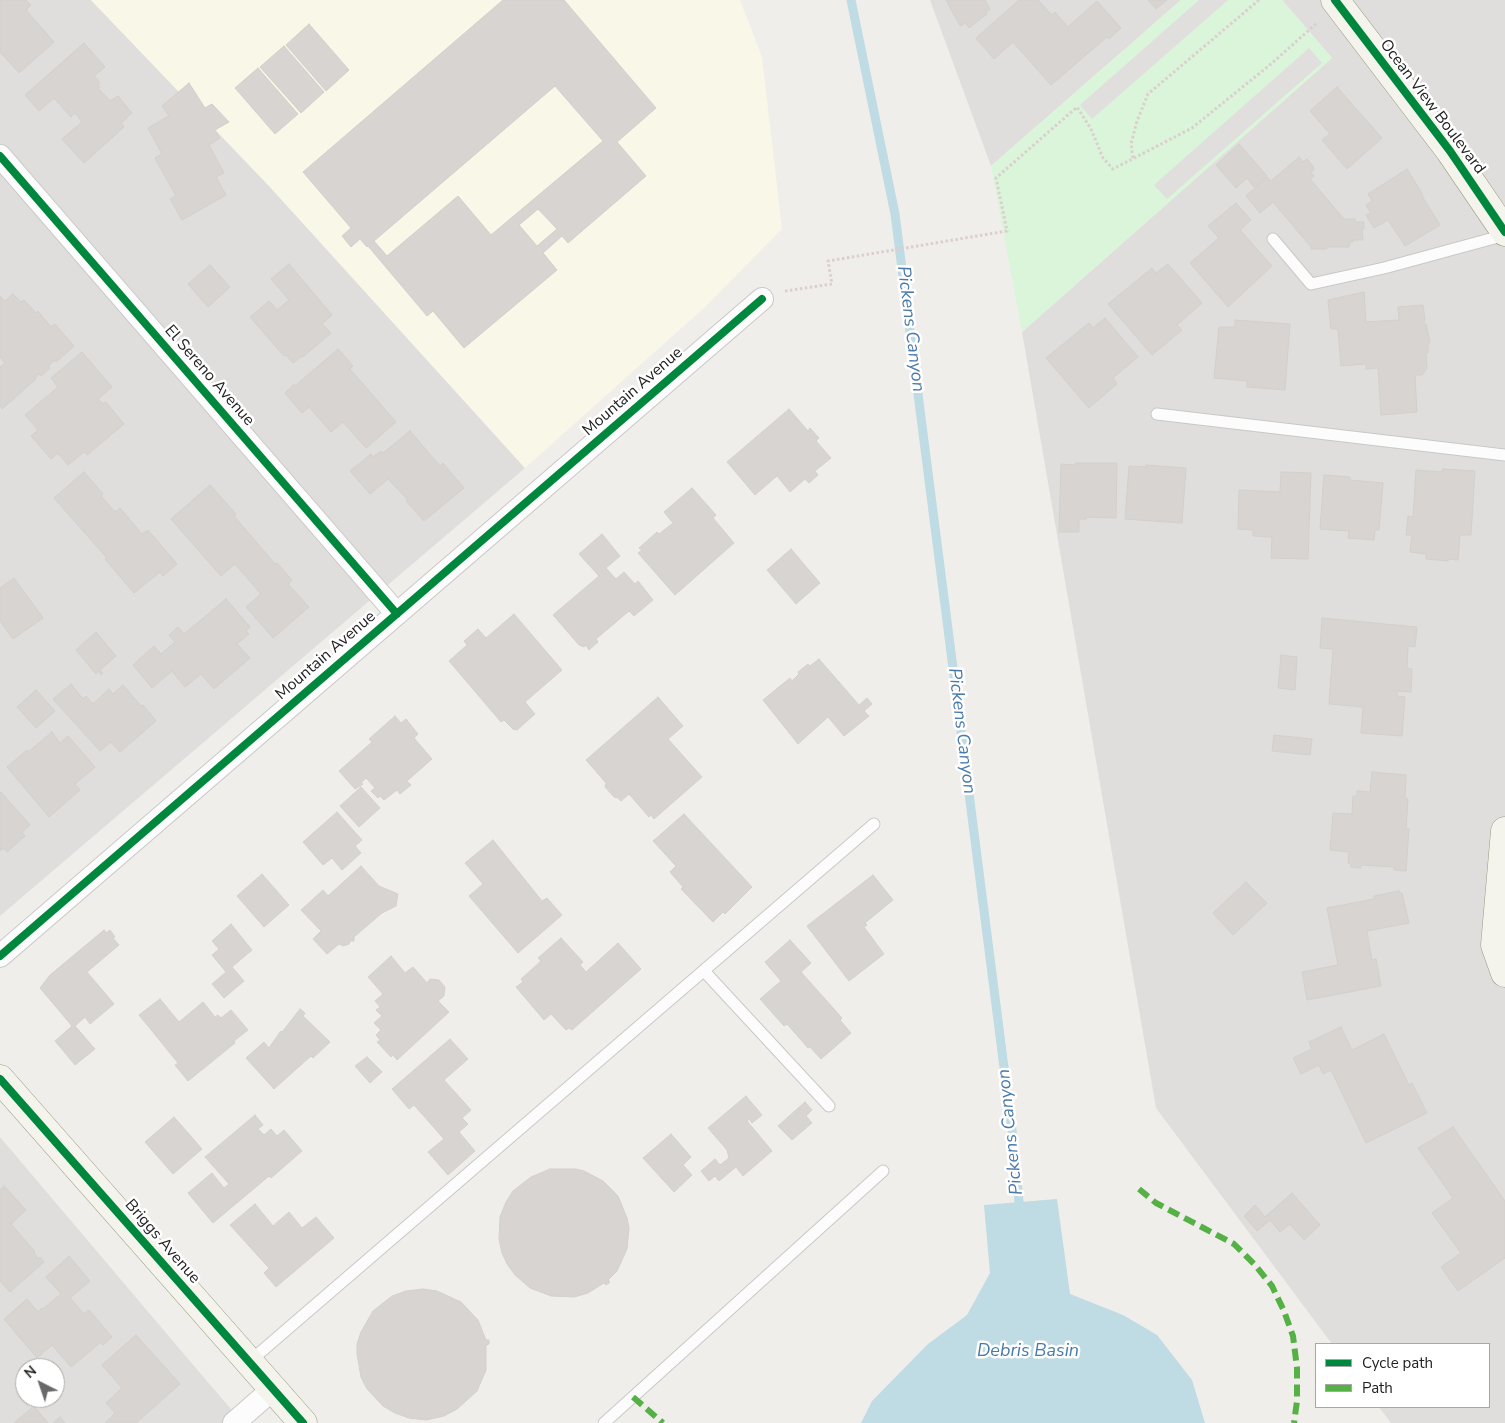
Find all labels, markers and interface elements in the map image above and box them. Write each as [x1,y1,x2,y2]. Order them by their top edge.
street label: Ocean View Boulevard [1375,36,1489,178]
water label: Pickens Canyon [892,265,928,393]
street label: El Sereno Avenue [160,322,258,430]
street label: Mountain Avenue [579,343,687,441]
street label: Mountain Avenue [272,607,380,705]
water label: Pickens Canyon [943,667,979,795]
water label: Pickens Canyon [994,1068,1028,1196]
street label: Briggs Avenue [120,1196,204,1288]
water label: Debris Basin [977,1341,1079,1363]
legend [1315,1343,1490,1408]
text: Cycle path [1362,1353,1433,1373]
north arrow [15,1358,65,1408]
text: N [20,1361,41,1383]
text: Path [1362,1378,1393,1398]

